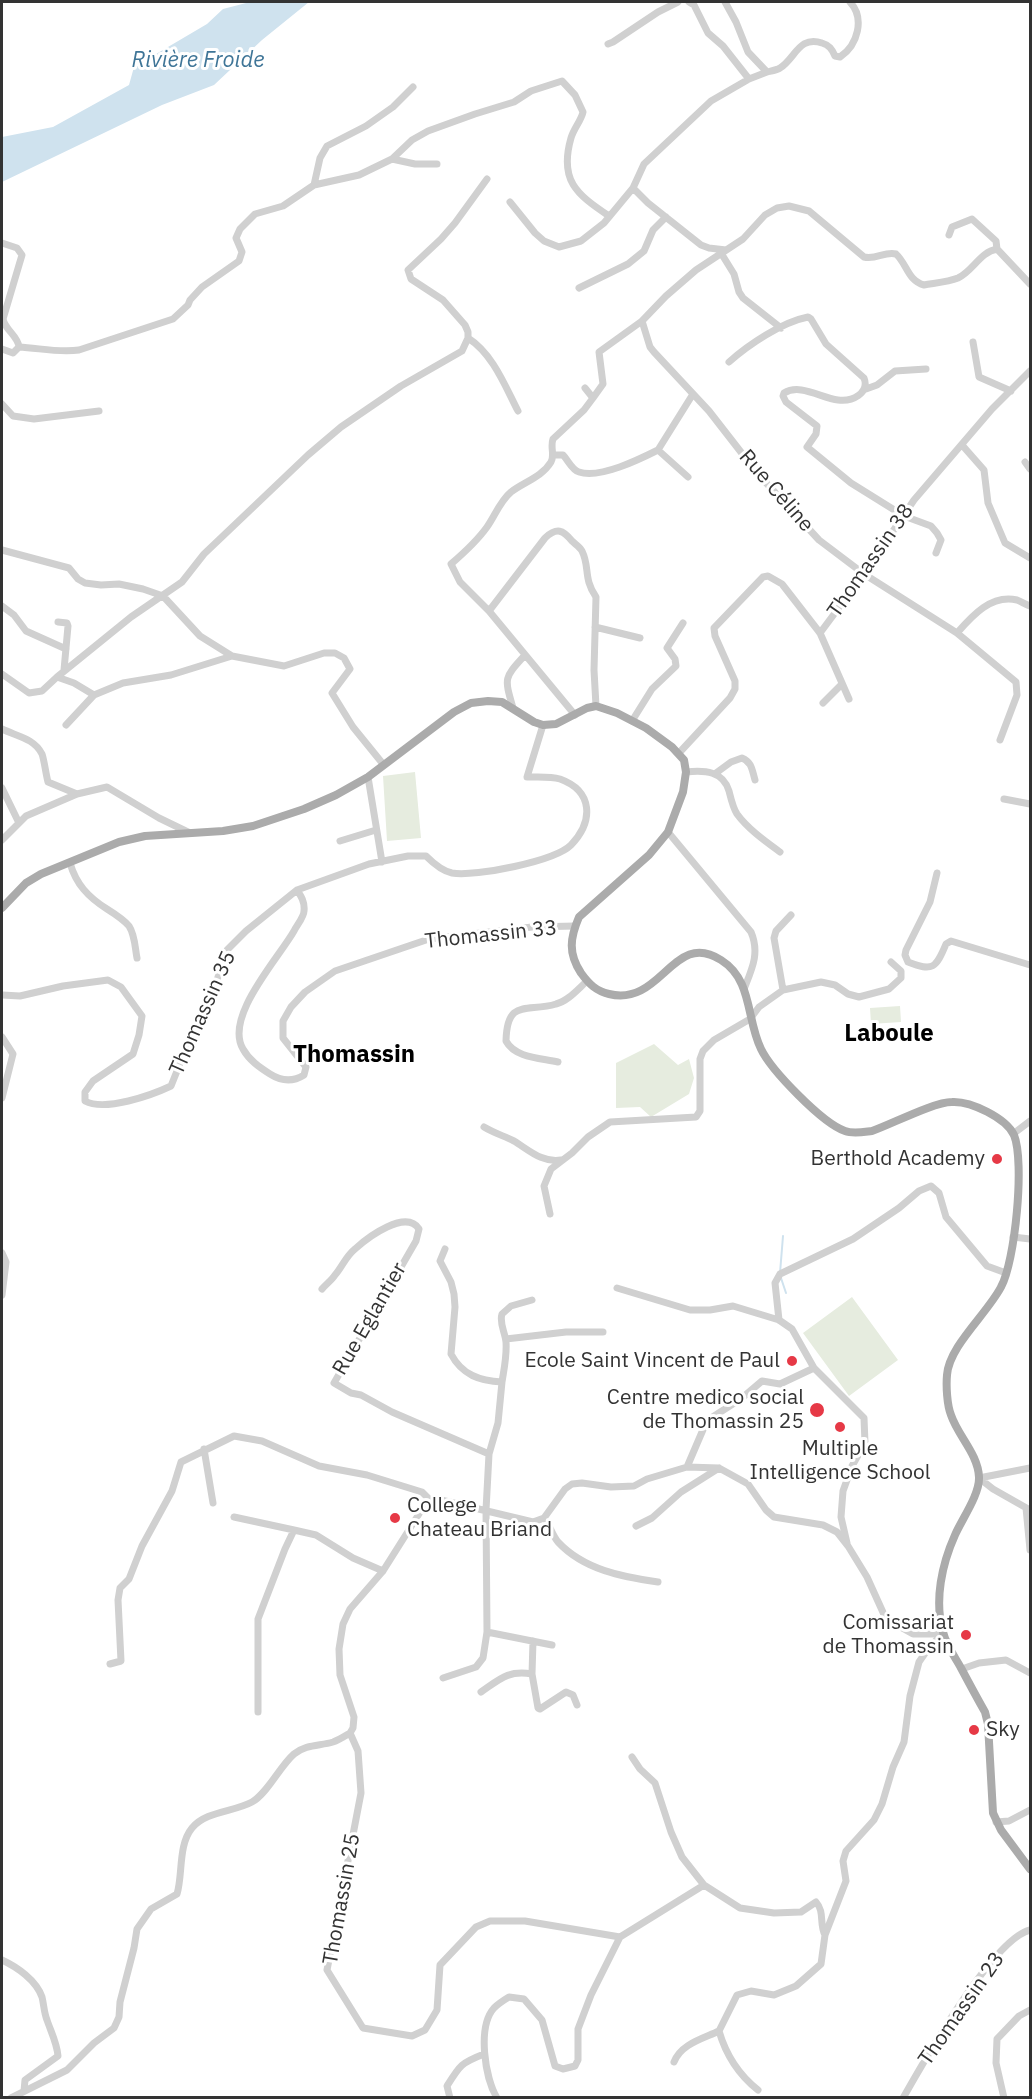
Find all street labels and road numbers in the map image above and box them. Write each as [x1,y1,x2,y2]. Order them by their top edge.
street label: Rue Céline [733,445,819,537]
street label: Thomassin 38 [823,499,919,623]
street label: Thomassin 33 [424,916,558,954]
street label: Thomassin 35 [164,947,242,1079]
street label: Rue Eglantier [328,1258,412,1380]
street label: Thomassin 25 [318,1831,366,1967]
street label: Thomassin 23 [914,1947,1010,2071]

